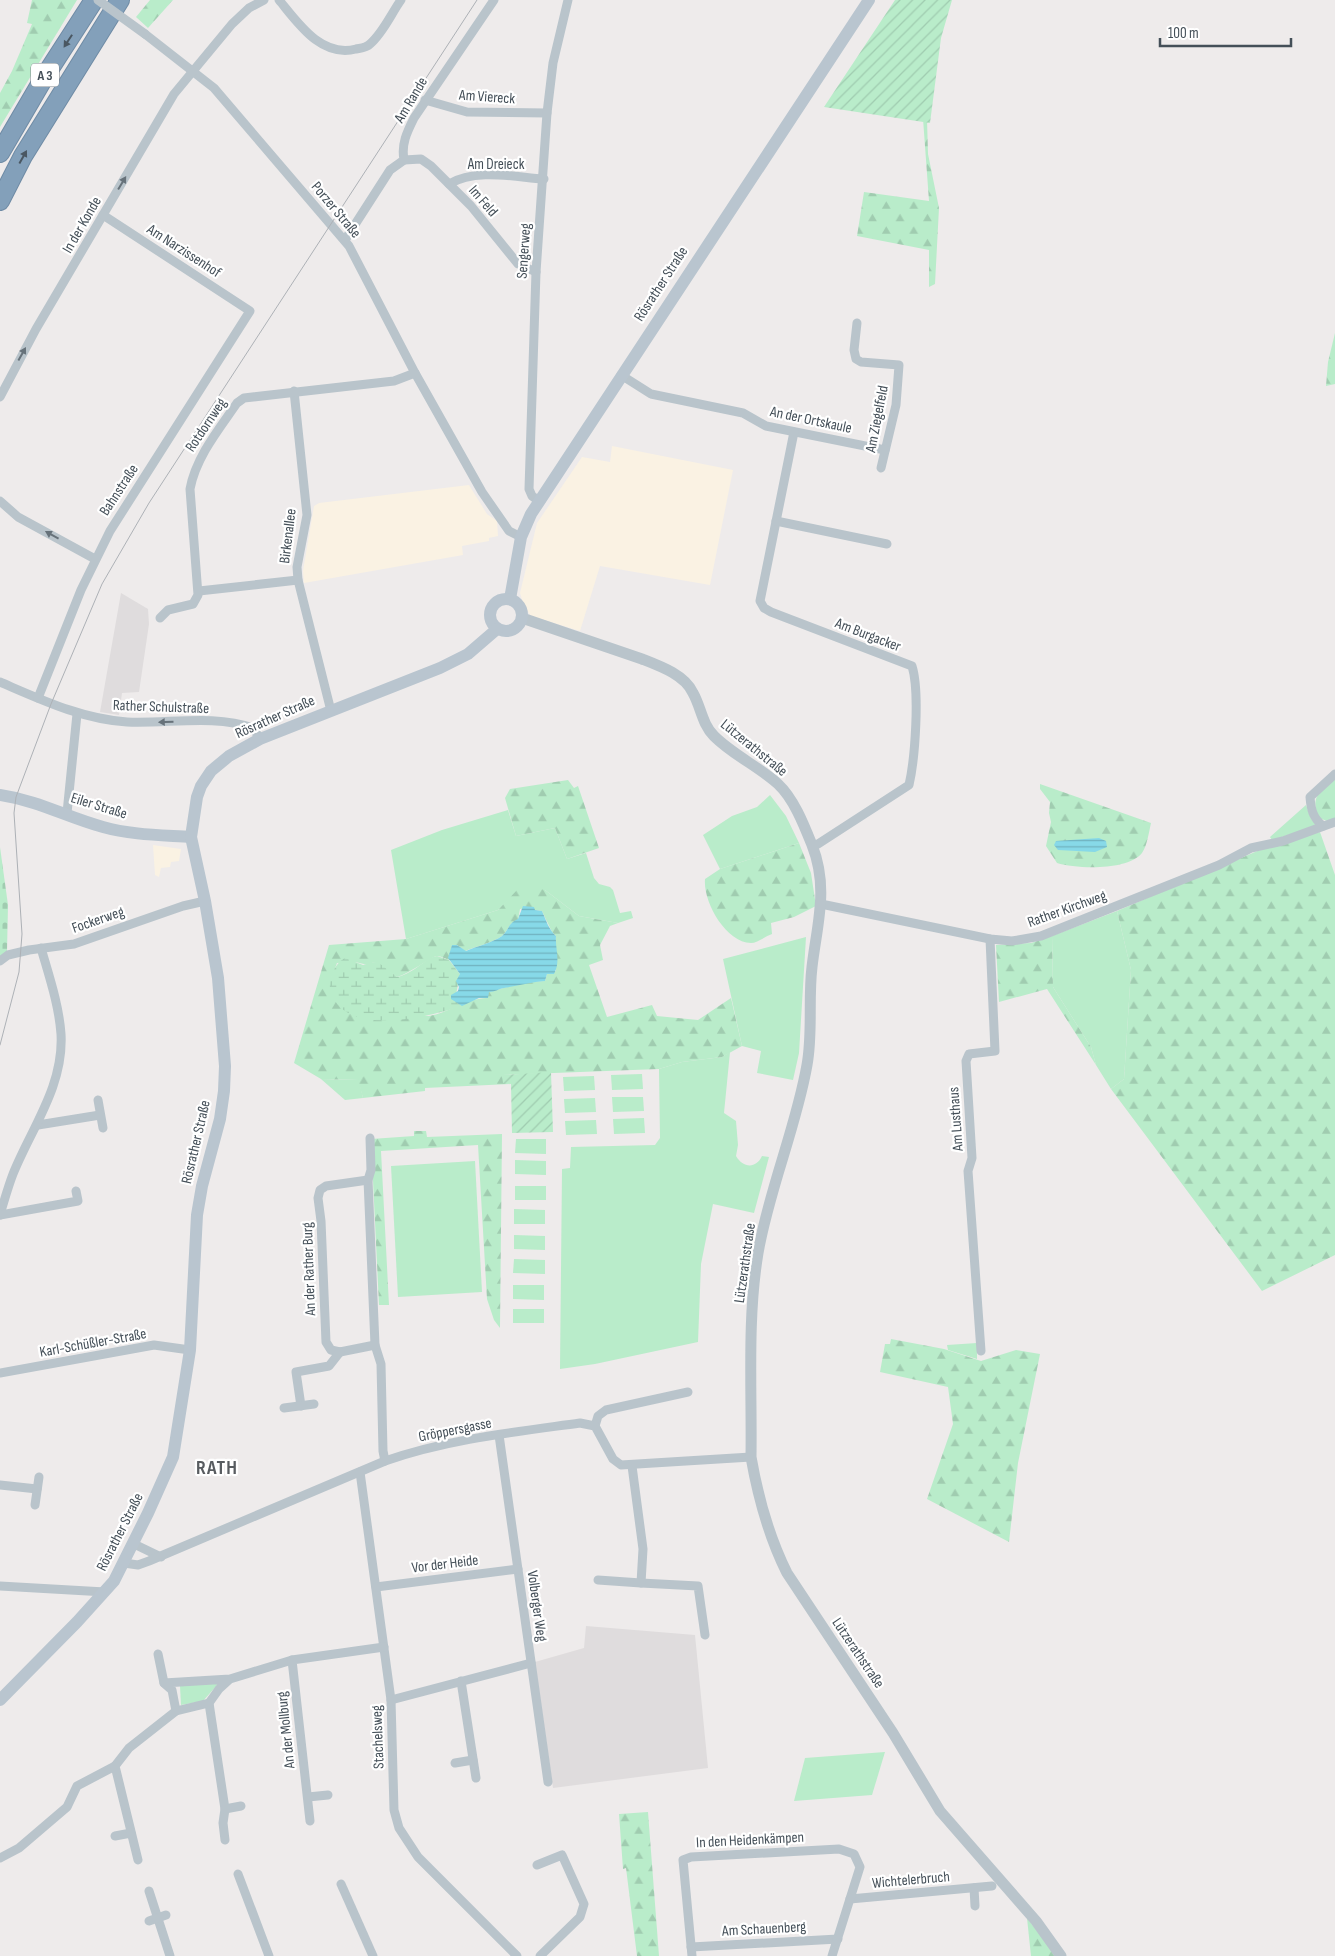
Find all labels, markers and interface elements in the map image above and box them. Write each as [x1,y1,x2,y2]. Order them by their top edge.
scale bar [1160,15,1291,47]
text: 100 m [1168,24,1199,43]
one-way arrow [63,34,72,48]
road number: A 3 [31,64,59,86]
street label: Am Rande [389,74,432,127]
street label: Am Viereck [457,85,516,108]
one-way arrow [18,151,27,164]
street label: Am Dreieck [467,155,525,174]
one-way arrow [118,177,127,190]
street label: Porzer Straße [307,178,365,242]
street label: Im Feld [464,181,502,221]
street label: In der Konde [58,193,106,257]
street label: Am Narzissenhof [142,219,225,282]
street label: Sengerweg [513,223,535,279]
street label: Rösrather Straße [630,243,692,325]
one-way arrow [18,347,27,360]
street label: Am Ziegelfeld [861,384,893,455]
street label: Rotdornweg [181,394,231,456]
street label: An der Ortskaule [768,402,853,438]
street label: Bahnstraße [95,461,143,519]
street label: Birkenallee [275,507,301,565]
one-way arrow [46,531,59,540]
street label: Am Burgacker [831,613,904,656]
street label: Rösrather Straße [232,691,318,743]
street label: Rather Schulstraße [113,696,209,718]
street label: Lützerathstraße [717,715,791,781]
one-way arrow [157,718,173,726]
street label: Eiler Straße [69,788,129,824]
street label: Rather Kirchweg [1025,886,1109,932]
street label: Fockerweg [69,902,127,938]
street label: Am Lusthaus [944,1086,968,1153]
street label: Rösrather Straße [177,1098,215,1186]
street label: An der Rather Burg [298,1222,320,1317]
street label: Lützerathstraße [730,1222,760,1304]
street label: Karl-Schüßler-Straße [38,1324,148,1362]
street label: Gröppersgasse [417,1414,493,1446]
district label: RATH [196,1456,238,1480]
street label: Rösrather Straße [92,1490,148,1574]
street label: Vor der Heide [411,1550,479,1578]
street label: Volberger Weg [523,1569,551,1643]
street label: Lützerathstraße [828,1614,888,1692]
street label: An der Mollburg [272,1690,300,1771]
street label: Stachelsweg [367,1705,389,1769]
street label: In den Heidenkämpen [696,1828,804,1852]
street label: Wichtelerbruch [871,1867,951,1893]
street label: Am Schauenberg [720,1917,807,1941]

